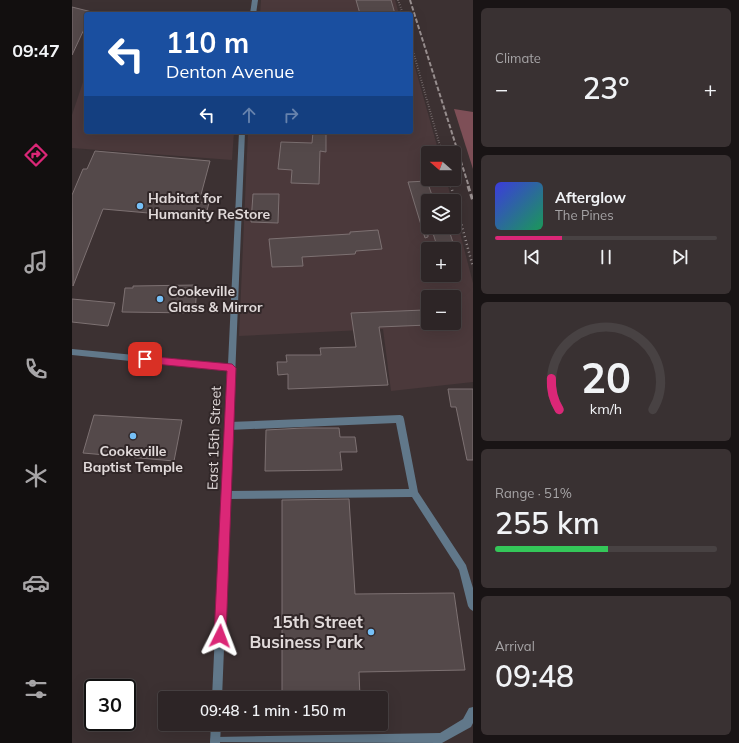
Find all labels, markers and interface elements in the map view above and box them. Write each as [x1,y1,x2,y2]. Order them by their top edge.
text: 110 m [166,25,249,60]
icon: left [100,28,152,80]
text: 09:47 [12,39,60,62]
text: Climate [495,50,541,66]
text: Denton Avenue [166,60,294,83]
text: 23° [582,69,630,107]
text: − [495,75,508,103]
text: + [704,75,717,103]
icon: left [196,104,218,126]
icon: ahead [238,104,260,126]
icon: right [280,104,302,126]
icon: directions [22,141,50,169]
north arrow [421,146,461,186]
map controls [421,146,461,330]
text: Afterglow [555,188,626,207]
place label: Habitat for Humanity ReStore [148,189,271,223]
button: layers [421,194,461,234]
marker: Habitat for Humanity ReStore [135,201,145,211]
text: The Pines [555,207,614,223]
button: + [421,242,461,282]
icon: previous [521,246,543,268]
icon: pause [595,246,617,268]
icon: next [669,246,691,268]
icon: music [22,248,50,276]
place label: Cookeville Glass & Mirror [168,282,263,316]
button: − [421,290,461,330]
marker: Cookeville Glass & Mirror [155,294,165,304]
pin [128,342,162,376]
icon: arrive [134,348,156,370]
text: 20 [581,350,631,402]
icon: phone [22,355,50,383]
street label: East 15th Street [203,386,225,490]
text: km/h [590,399,622,417]
marker: Cookeville Baptist Temple [128,431,138,441]
place label: Cookeville Baptist Temple [83,442,183,476]
icon: climate [22,462,50,490]
text: Range · 51% [495,485,572,501]
text: 255 km [495,504,600,542]
icon: car [22,569,50,597]
place label: 15th Street Business Park [249,611,364,652]
position arrow [199,615,241,657]
marker: 15th Street Business Park [366,627,376,637]
text: Arrival [495,638,535,654]
text: 09:48 [495,657,574,695]
icon: filters [22,675,50,703]
speed limit sign: 30 [84,679,136,731]
text: 09:48 · 1 min · 150 m [200,701,346,720]

